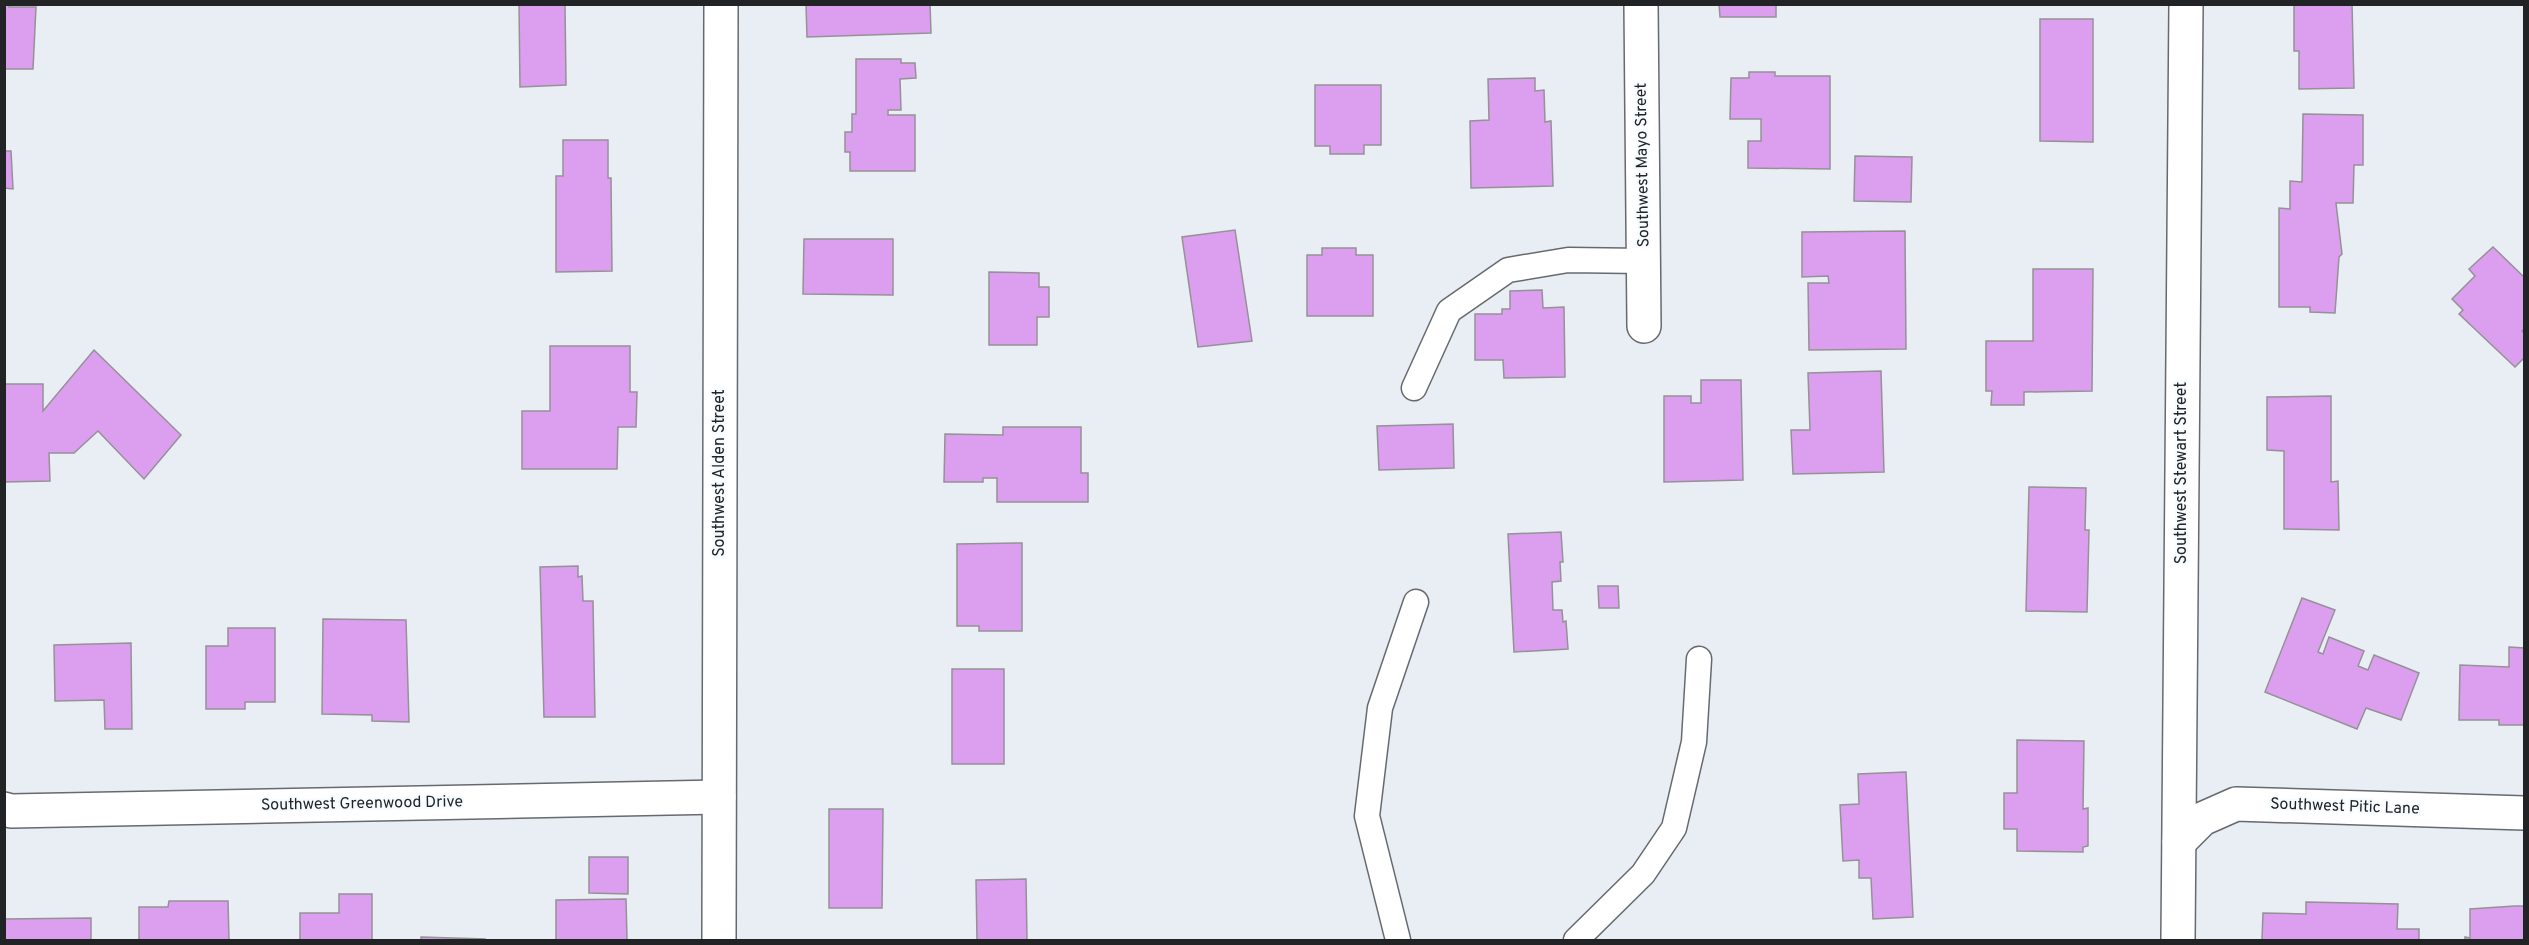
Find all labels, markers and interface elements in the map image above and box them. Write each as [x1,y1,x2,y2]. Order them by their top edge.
street label: Southwest Mayo Street [1632,83,1654,247]
street label: Southwest Stewart Street [2172,382,2192,564]
street label: Southwest Alden Street [710,389,730,557]
street label: Southwest Greenwood Drive [261,792,463,816]
street label: Southwest Pitic Lane [2270,794,2420,820]

